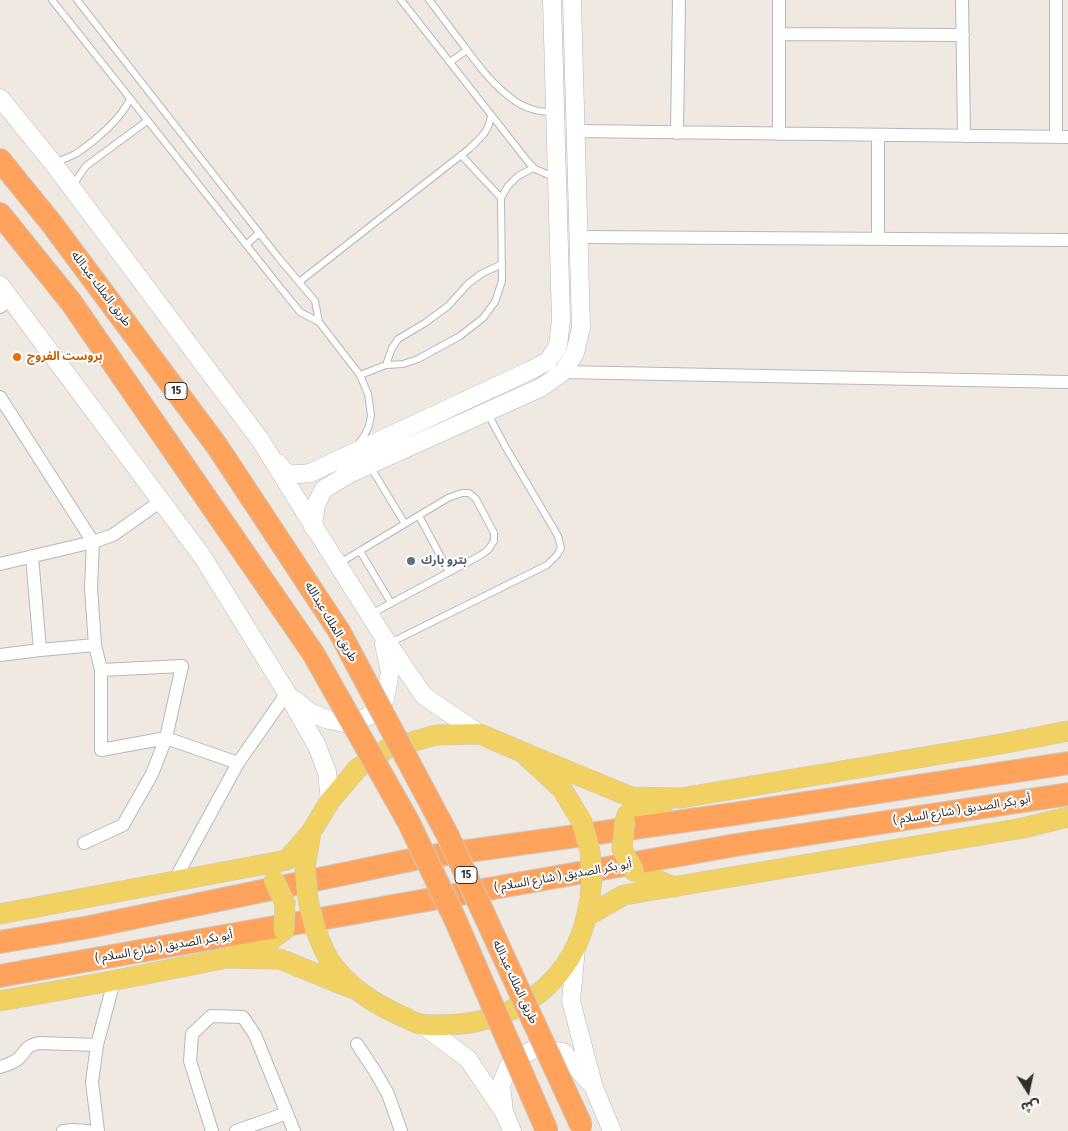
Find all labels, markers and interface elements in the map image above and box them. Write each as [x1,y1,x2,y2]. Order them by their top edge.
street label: طريق الملك عبدالله [68,248,134,330]
place label: بروست الفروج [27,350,103,364]
marker: بروست الفروج [11,351,23,363]
road number: 15 [165,382,187,400]
place label: بترو بارك [421,554,467,568]
marker: بترو بارك [405,555,417,567]
street label: طريق الملك عبدالله [301,579,361,665]
street label: ( شارع السلام ) أبو بكر الصديق [892,792,1032,828]
street label: ( شارع السلام ) أبو بكر الصديق [493,857,633,895]
road number: 15 [455,866,477,884]
street label: ( شارع السلام ) أبو بكر الصديق [94,928,234,966]
street label: طريق الملك عبدالله [489,938,541,1026]
north arrow [1003,1066,1053,1116]
text: ش [1020,1096,1042,1116]

